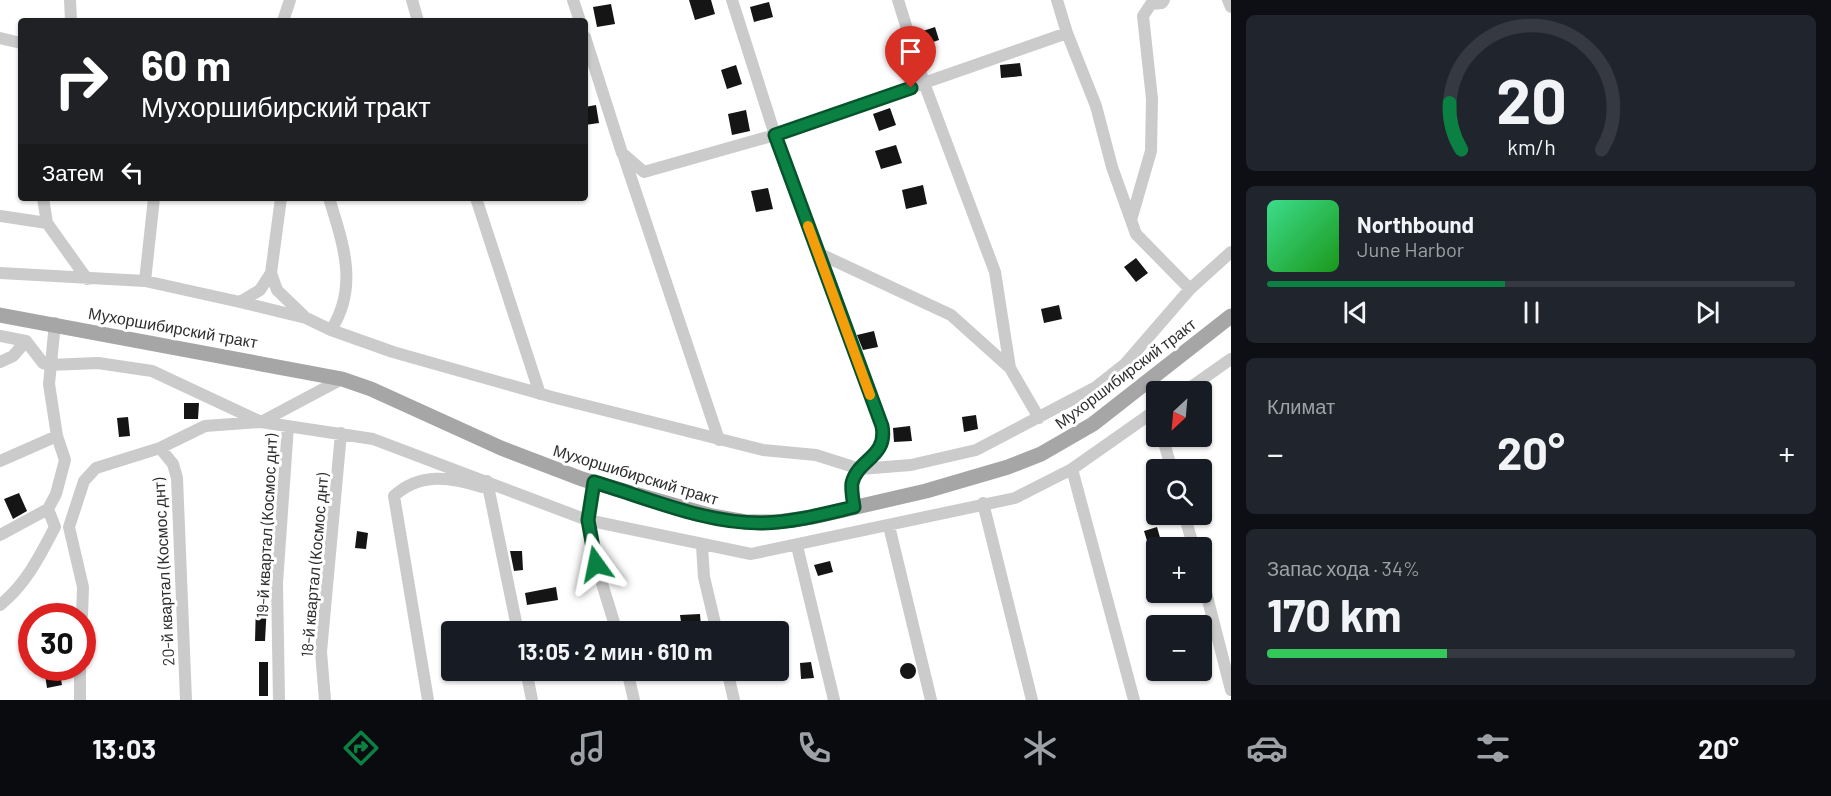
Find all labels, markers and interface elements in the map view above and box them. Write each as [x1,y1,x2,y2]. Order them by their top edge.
pin [885,26,936,88]
icon: arrive [894,35,927,68]
text: 60 m [141,39,231,89]
icon: right [42,42,120,120]
text: 20 [1496,62,1566,136]
text: Мухоршибирский тракт [141,90,431,122]
text: km/h [1507,135,1555,160]
icon: left [116,156,149,189]
text: Затем [42,159,104,185]
text: Northbound [1357,211,1474,237]
text: June Harbor [1357,237,1464,261]
icon: previous [1339,296,1372,329]
icon: pause [1515,296,1548,329]
icon: next [1691,296,1724,329]
street label: Мухоршибирский тракт [87,303,260,351]
street label: Мухоршибирский тракт [1051,313,1200,432]
north arrow [1146,381,1212,447]
map controls [1146,381,1212,681]
text: Климат [1267,394,1335,418]
text: 20° [1497,425,1565,479]
street label: 19-й квартал (Космос днт) [252,432,280,619]
text: − [1267,433,1284,473]
text: + [1779,433,1795,473]
street label: Мухоршибирский тракт [551,440,721,508]
button: search [1146,459,1212,525]
street label: 18-й квартал (Космос днт) [296,471,332,658]
street label: 20-й квартал (Космос днт) [149,477,177,667]
position arrow [564,532,628,596]
button: + [1146,537,1212,603]
text: Запас хода · 34% [1267,556,1420,580]
text: 170 km [1267,587,1401,641]
speed limit sign: 30 [18,603,96,681]
button: − [1146,615,1212,681]
text: 13:05 · 2 мин · 610 m [518,638,712,664]
icon: directions [340,727,382,769]
icon: music [567,727,609,769]
icon: phone [793,727,835,769]
icon: climate [1019,727,1061,769]
icon: car [1246,727,1288,769]
icon: filters [1472,727,1514,769]
text: 13:03 [92,732,156,764]
text: 20° [1698,732,1739,764]

